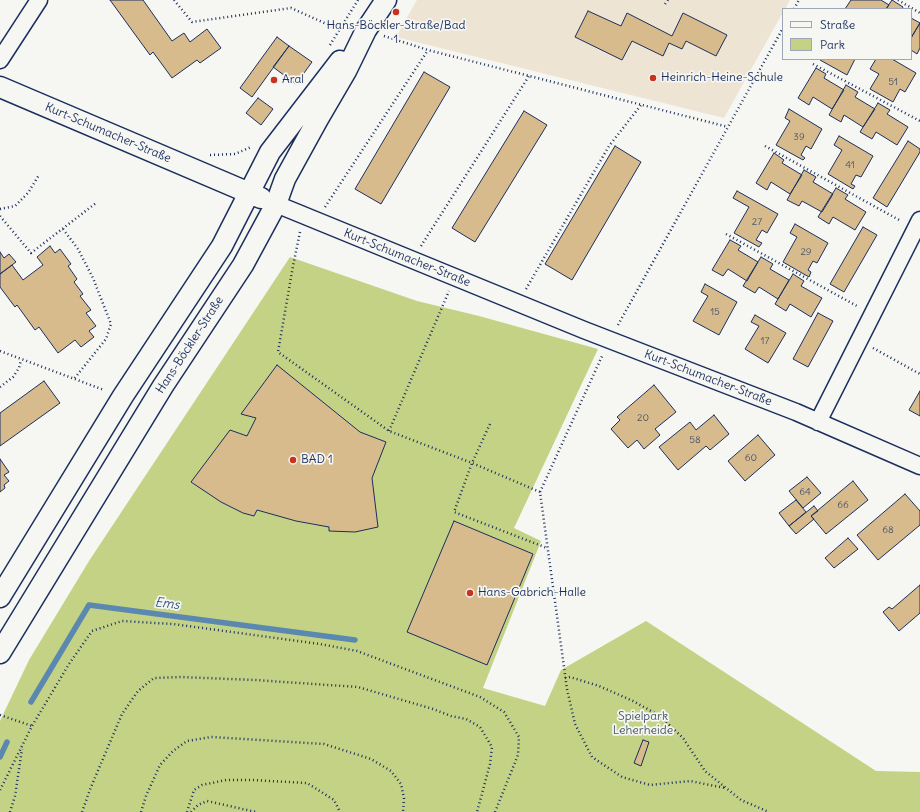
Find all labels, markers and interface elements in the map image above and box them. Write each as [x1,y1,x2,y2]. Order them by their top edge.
marker: Hans-Böckler-Straße/Bad 1 [391,7,401,17]
legend [782,8,912,60]
text: Straße [820,17,855,32]
place label: Hans-Böckler-Straße/Bad 1 [326,19,466,47]
text: Park [820,37,845,52]
place label: Heinrich-Heine-Schule [661,71,783,85]
place label: Aral [282,73,304,87]
marker: Heinrich-Heine-Schule [648,73,658,83]
marker: Aral [269,75,279,85]
house number: 51 [888,76,898,88]
street label: Kurt-Schumacher-Straße [43,100,173,166]
house number: 39 [793,131,805,143]
house number: 41 [845,159,855,171]
house number: 27 [752,216,762,228]
street label: Kurt-Schumacher-Straße [342,226,472,290]
house number: 29 [800,246,812,258]
street label: Hans-Böckler-Straße [153,294,227,396]
house number: 15 [710,306,720,318]
house number: 17 [761,335,769,347]
street label: Kurt-Schumacher-Straße [642,347,774,409]
house number: 20 [637,412,649,424]
house number: 58 [689,434,701,446]
house number: 60 [745,452,757,464]
place label: BAD 1 [301,453,333,467]
marker: BAD 1 [288,455,298,465]
house number: 64 [799,486,811,498]
house number: 66 [837,499,849,511]
house number: 68 [882,524,894,536]
place label: Hans-Gabrich-Halle [478,586,586,600]
marker: Hans-Gabrich-Halle [465,588,475,598]
water label: Ems [154,595,180,613]
park label: Spielpark Leherheide [613,710,673,738]

